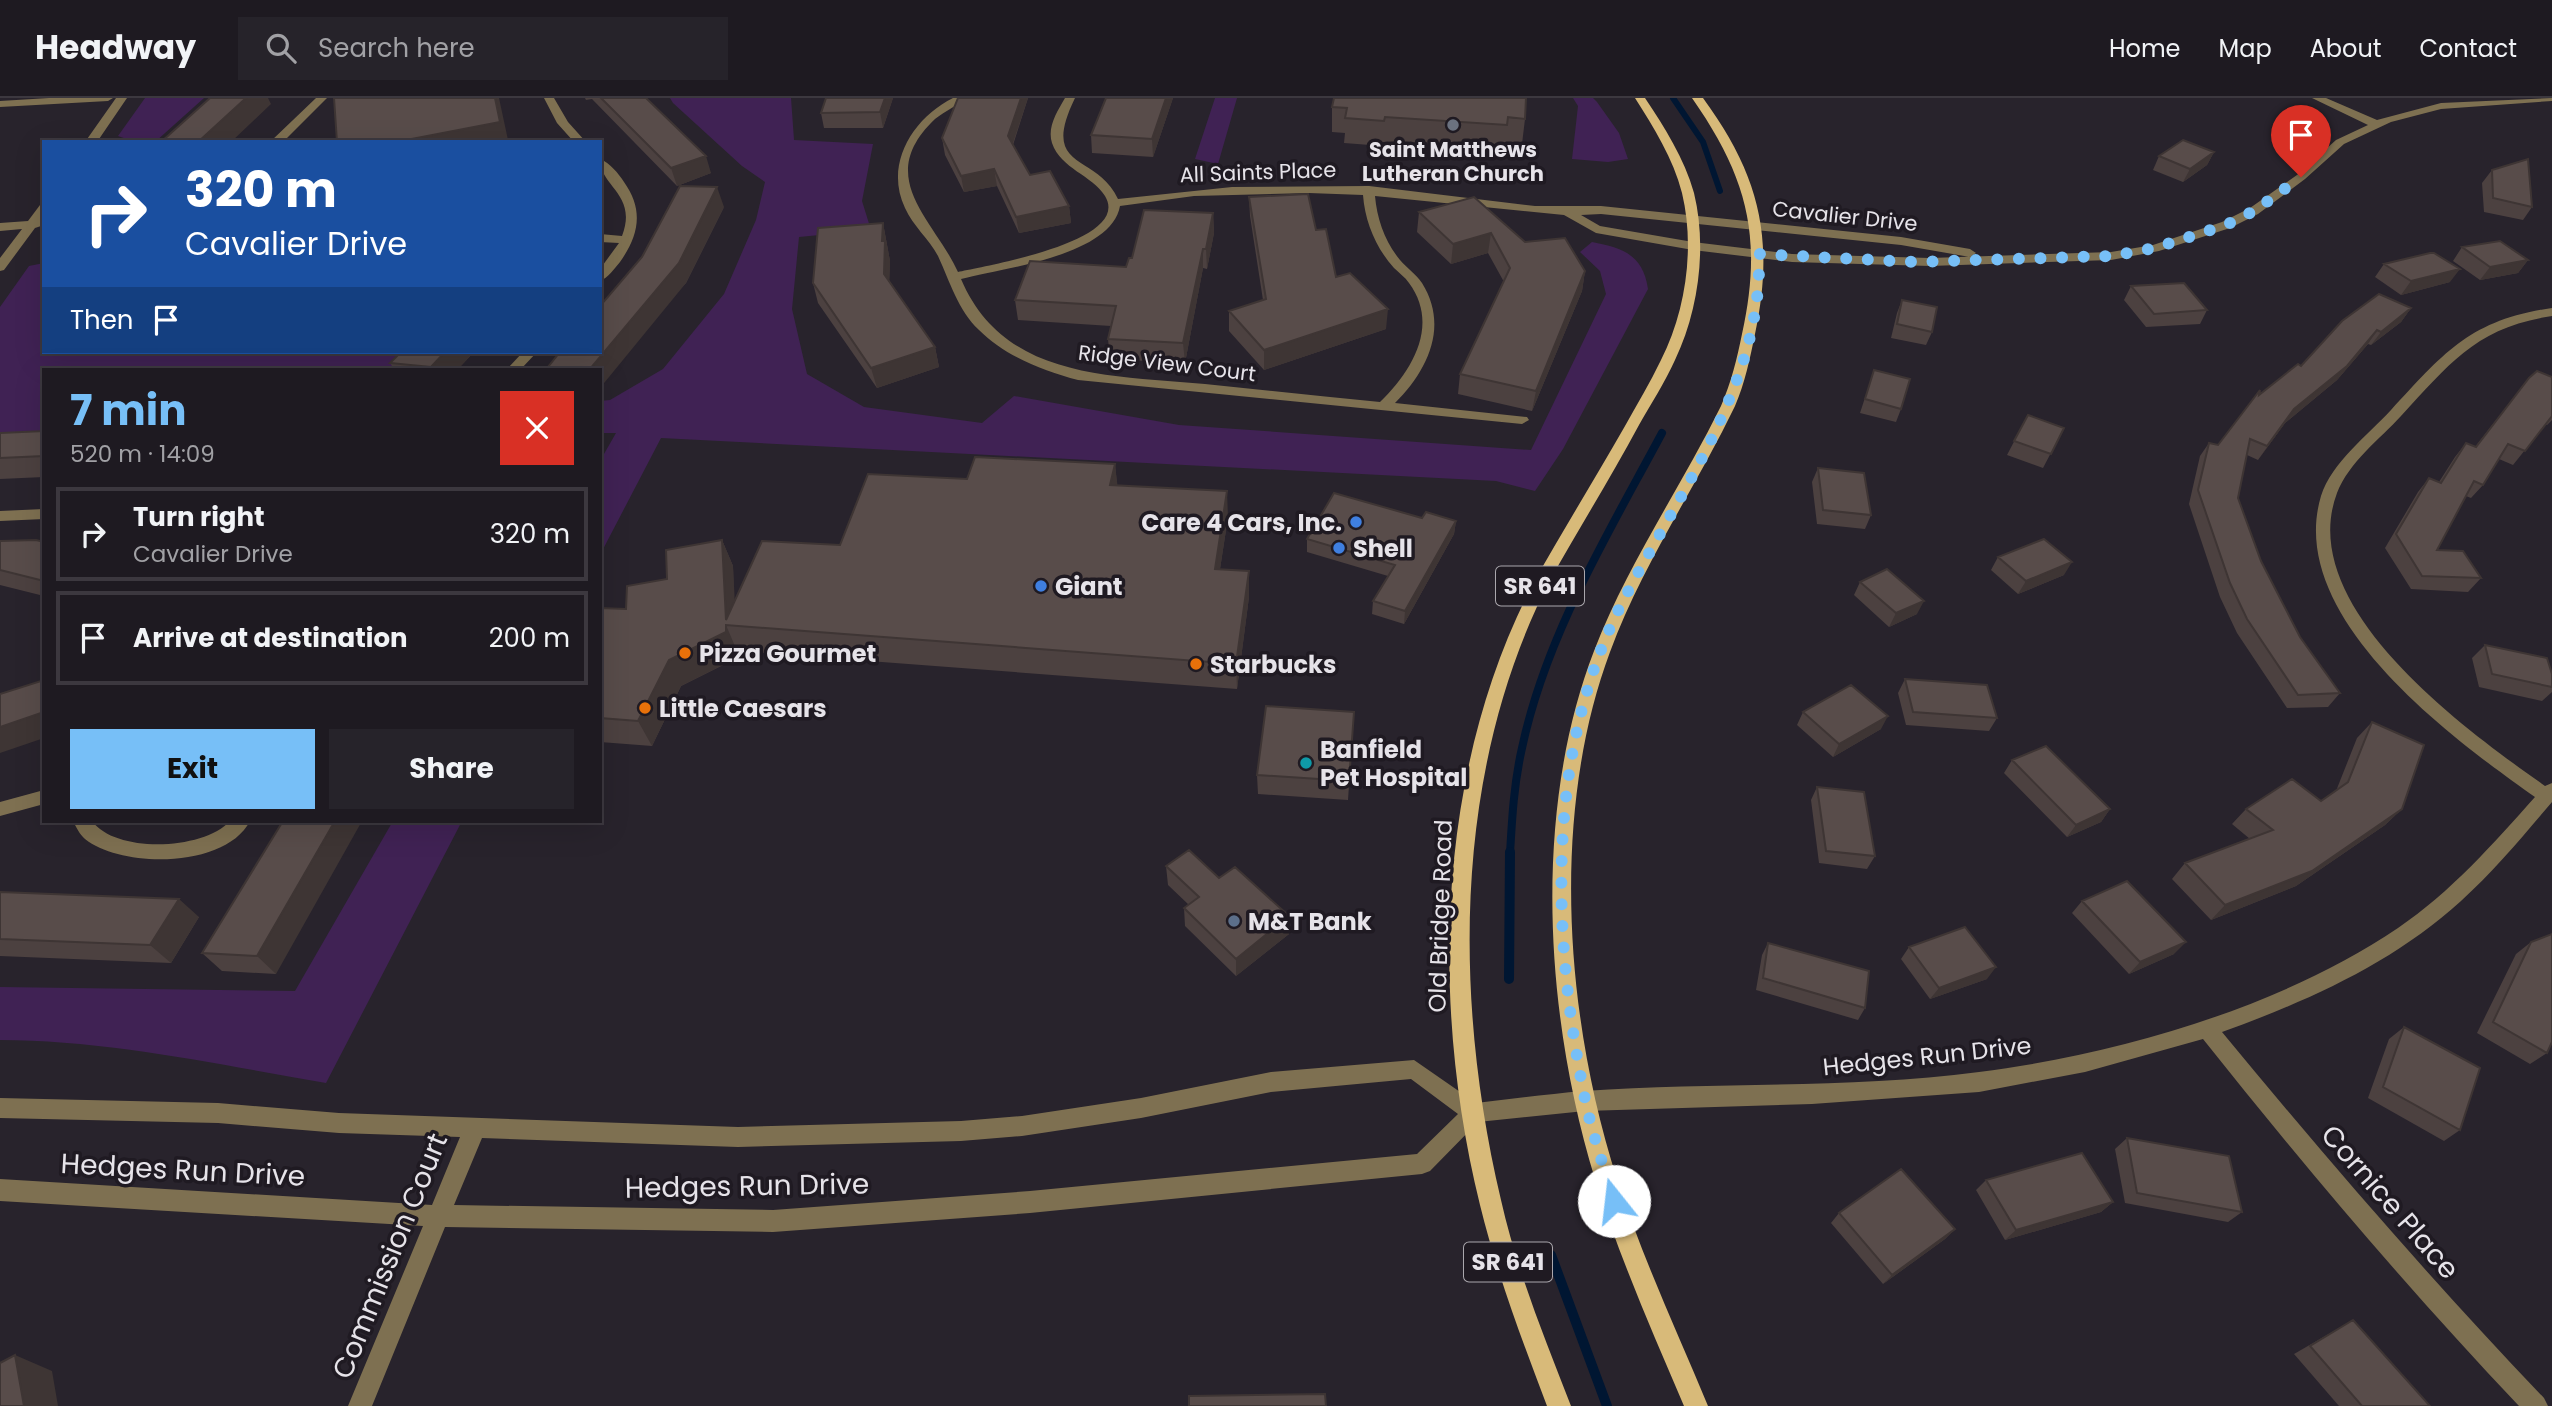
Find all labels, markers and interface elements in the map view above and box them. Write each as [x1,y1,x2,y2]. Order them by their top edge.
search box [238,17,728,80]
text: Headway [35,24,196,71]
icon: search [262,29,300,67]
text: Search here [318,30,475,66]
text: Home [2109,32,2181,65]
text: Map [2219,32,2272,65]
text: About [2310,32,2381,65]
text: Contact [2419,32,2517,65]
pin [2271,105,2331,177]
icon: arrive [2282,116,2320,154]
marker: Saint Matthews Lutheran Church [1445,117,1461,133]
place label: Saint Matthews Lutheran Church [1362,135,1544,188]
street label: All Saints Place [1179,155,1337,189]
text: 320 m [185,156,337,224]
icon: right [70,168,161,259]
street label: Cavalier Drive [1771,194,1919,238]
text: Cavalier Drive [185,221,407,266]
icon: arrive [147,301,185,339]
text: Then [70,302,133,338]
street label: Ridge View Court [1077,338,1257,388]
text: 7 min [70,381,187,440]
button: close [500,391,574,465]
text: 520 m · 14:09 [70,438,215,470]
text: Turn right [133,499,265,535]
place label: Care 4 Cars, Inc. [1141,506,1342,539]
marker: Care 4 Cars, Inc. [1348,514,1364,530]
icon: right [74,515,112,553]
text: 320 m [490,516,570,552]
place label: Shell [1353,532,1413,565]
text: Cavalier Drive [133,538,293,570]
marker: Shell [1331,540,1347,556]
road number: SR 641 [1496,566,1584,606]
place label: Giant [1055,570,1123,603]
marker: Giant [1033,578,1049,594]
icon: arrive [74,619,112,657]
text: Arrive at destination [133,620,408,656]
text: 200 m [489,620,570,656]
place label: Pizza Gourmet [699,637,876,670]
marker: Pizza Gourmet [677,645,693,661]
place label: Starbucks [1210,648,1336,681]
marker: Starbucks [1188,656,1204,672]
place label: Little Caesars [659,692,827,725]
marker: Little Caesars [637,700,653,716]
button: Exit [70,729,315,809]
button: Share [329,729,574,809]
place label: Banfield Pet Hospital [1320,733,1467,794]
marker: Banfield Pet Hospital [1298,755,1314,771]
street label: Old Bridge Road [1420,819,1460,1013]
place label: M&T Bank [1248,905,1372,938]
marker: M&T Bank [1226,913,1242,929]
street label: Hedges Run Drive [1821,1029,2033,1083]
street label: Cornice Place [2312,1116,2468,1288]
street label: Commission Court [323,1127,457,1385]
street label: Hedges Run Drive [60,1144,306,1196]
street label: Hedges Run Drive [624,1164,870,1208]
position arrow [1577,1164,1651,1238]
road number: SR 641 [1464,1242,1552,1282]

